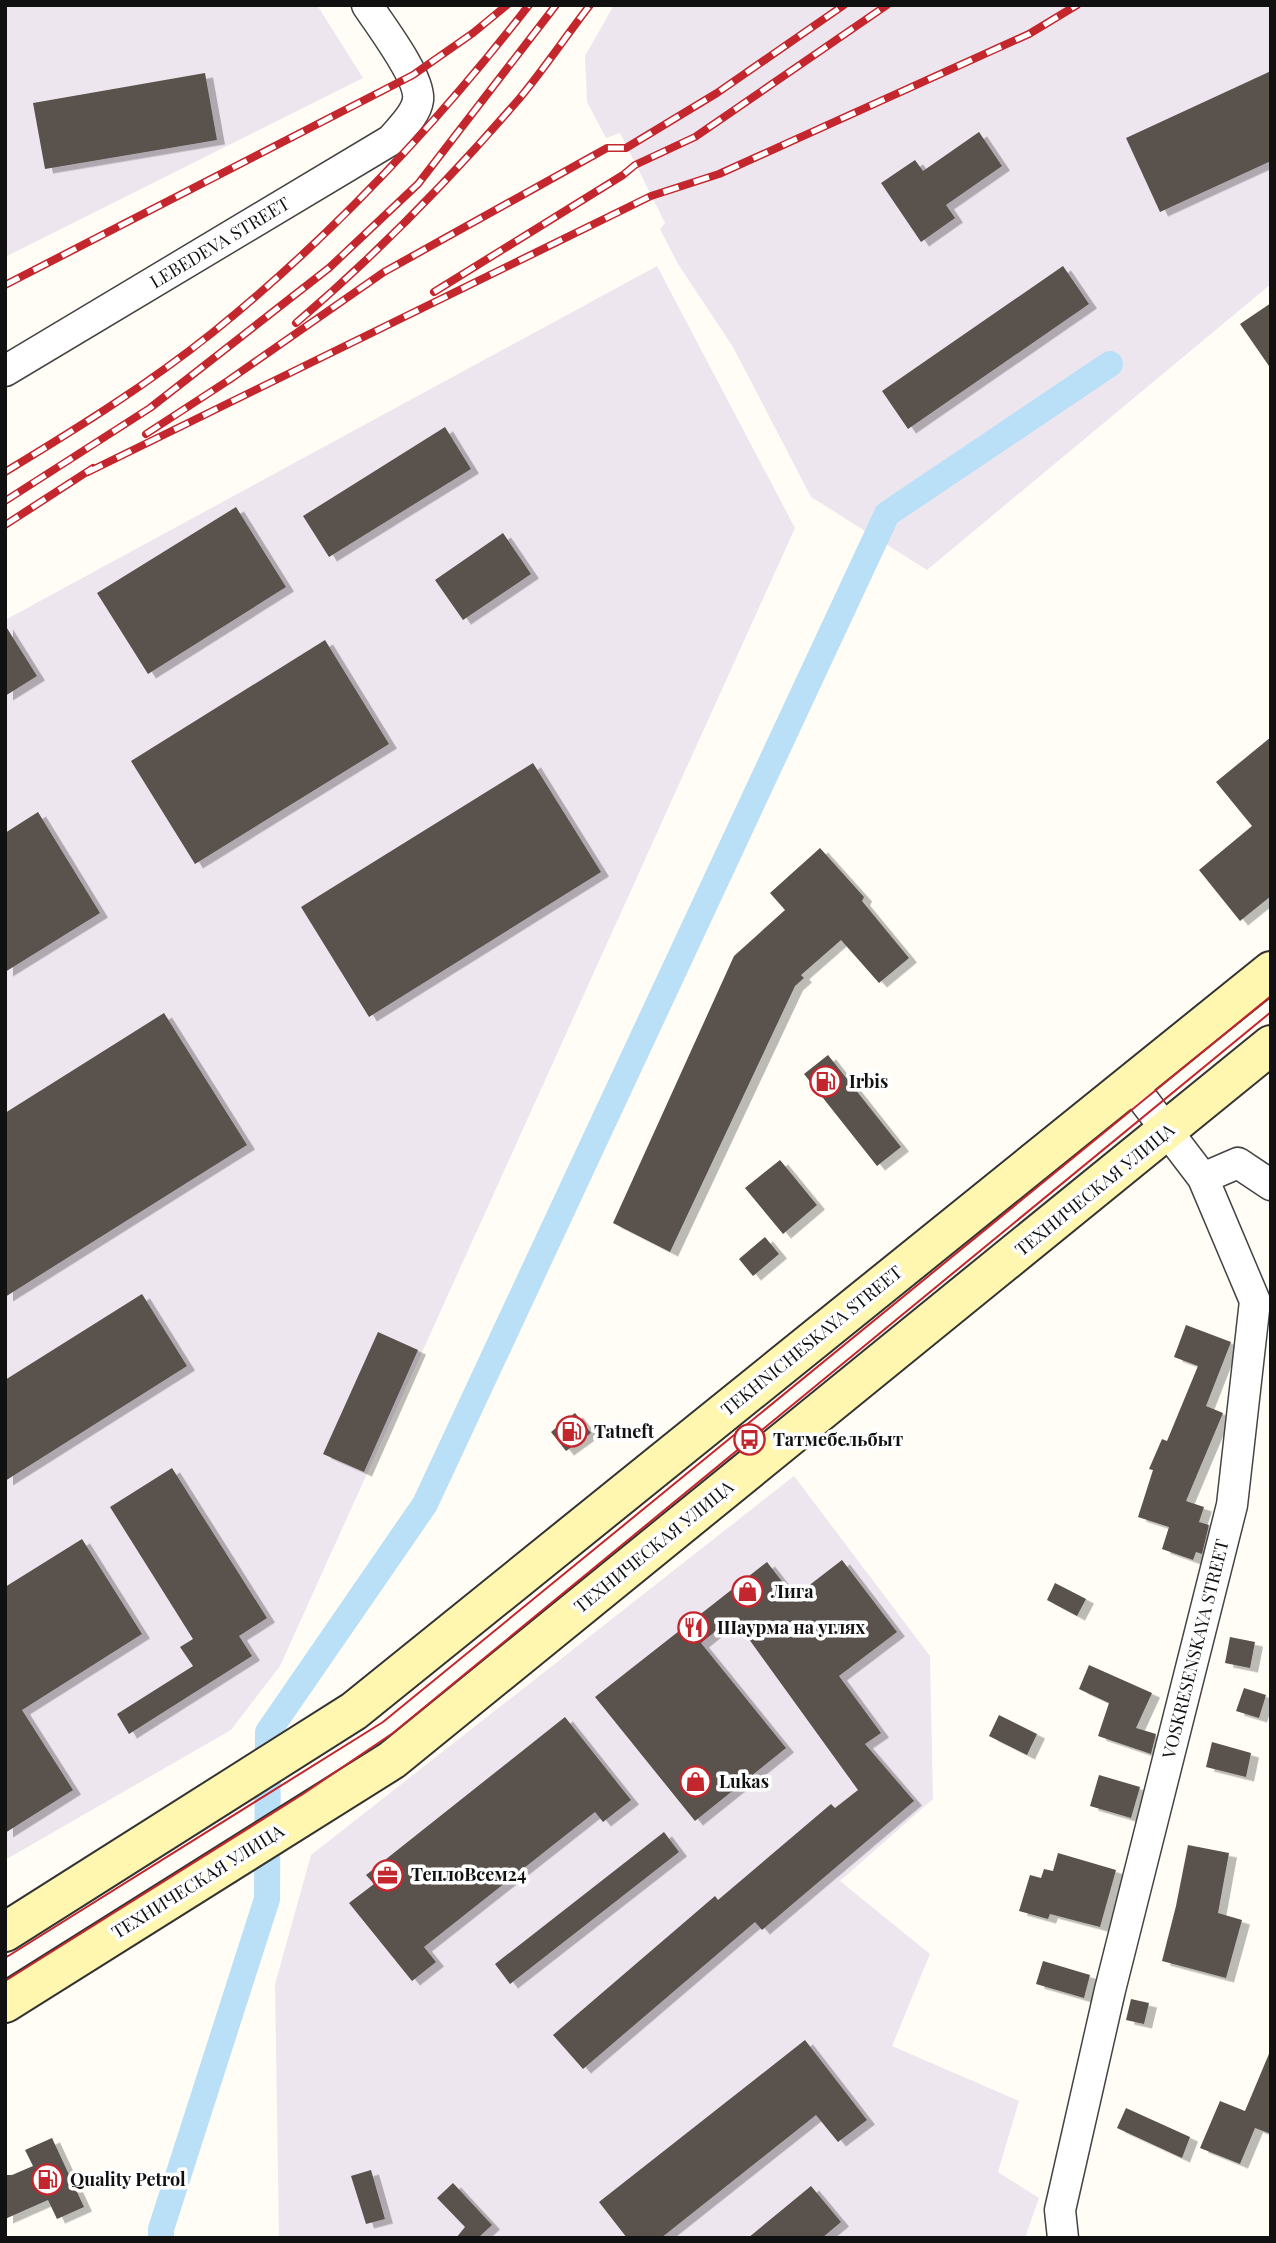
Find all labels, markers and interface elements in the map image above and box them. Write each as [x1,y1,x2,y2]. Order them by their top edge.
street label: LEBEDEVA STREET [145,191,294,293]
fuel station icon: Irbis [809,1065,843,1099]
place label: Irbis [849,1069,888,1093]
street label: ТЕХНИЧЕСКАЯ УЛИЦА [1010,1117,1179,1261]
street label: TEKHNICHESKAYA STREET [716,1260,907,1421]
fuel station icon: Tatneft [554,1415,588,1449]
place label: Tatneft [594,1419,655,1443]
bus stop icon: Татмебельбыт [733,1423,767,1457]
place label: Татмебельбыт [773,1427,904,1451]
street label: ТЕХНИЧЕСКАЯ УЛИЦА [569,1474,738,1618]
street label: VOSKRESENSKAYA STREET [1156,1537,1234,1762]
shop icon: Лига [731,1575,765,1609]
place label: Лига [770,1579,814,1603]
restaurant icon: Шаурма на углях [677,1611,711,1645]
place label: Шаурма на углях [717,1615,866,1639]
shop icon: Lukas [679,1765,713,1799]
place label: Lukas [719,1769,769,1793]
street label: ТЕХНИЧЕСКАЯ УЛИЦА [107,1818,288,1944]
office icon: ТеплоВсем24 [371,1858,405,1892]
place label: ТеплоВсем24 [411,1862,527,1886]
fuel station icon: Quality Petrol [30,2163,64,2197]
place label: Quality Petrol [70,2167,186,2191]

